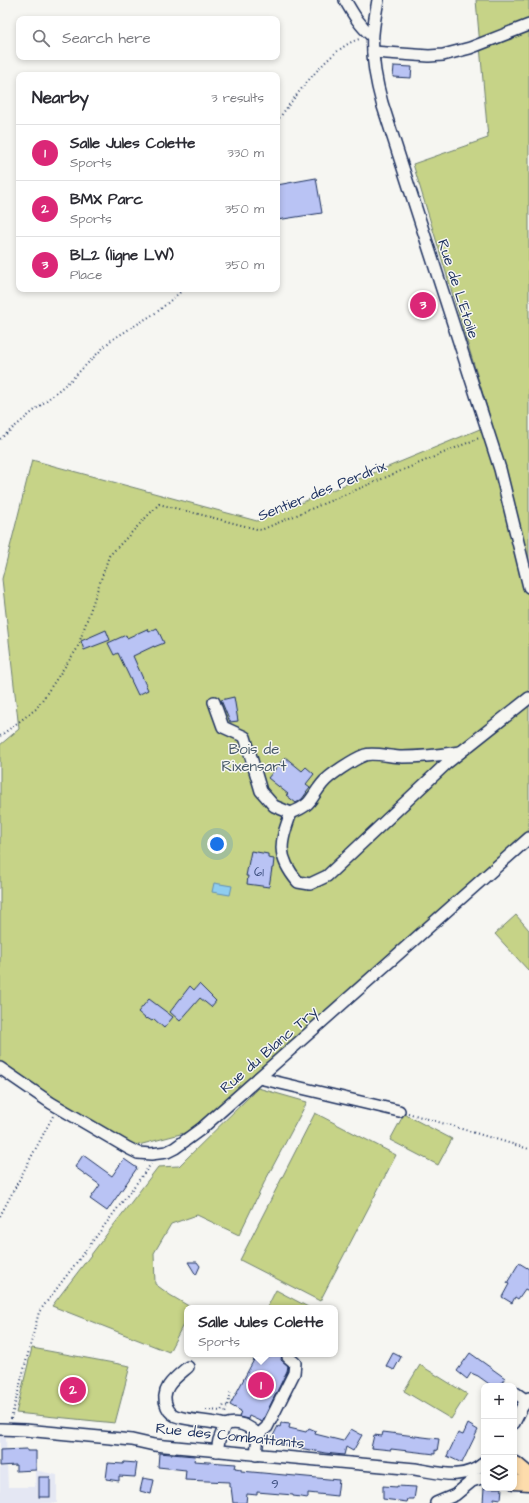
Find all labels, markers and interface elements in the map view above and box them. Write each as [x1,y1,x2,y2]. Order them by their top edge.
search box [16,16,280,60]
icon: search [30,27,52,49]
text: Search here [62,28,151,49]
text: Nearby [32,86,89,110]
text: 3 results [211,89,264,107]
text: Salle Jules Colette [70,133,195,154]
text: 1 [44,144,46,162]
text: 330 m [227,144,264,162]
text: Sports [70,154,112,172]
text: BMX Parc [70,189,143,210]
text: 2 [41,200,49,218]
text: 350 m [225,200,264,218]
text: Sports [70,210,112,228]
street label: Rue de L'Etoile [432,237,484,341]
text: BL2 (ligne LW) [70,245,174,266]
text: 3 [42,256,48,274]
text: 350 m [225,256,264,274]
text: Place [70,266,102,284]
pin: 3 [410,290,436,320]
street label: Sentier des Perdrix [255,455,390,526]
park label: Bois de Rixensart [221,739,287,777]
your location [207,834,227,854]
house number: 61 [254,863,264,881]
street label: Rue du Blanc Try [216,1002,323,1099]
popup [184,1305,338,1357]
text: Salle Jules Colette [198,1312,324,1333]
text: Sports [198,1333,240,1351]
pin: 1 [248,1370,274,1400]
pin: 2 [60,1375,86,1405]
map controls [481,1383,517,1491]
button: + [481,1383,517,1419]
street label: Rue des Combattants [155,1418,306,1454]
button: − [481,1419,517,1455]
button: layers [481,1455,517,1491]
house number: 9 [271,1475,279,1493]

